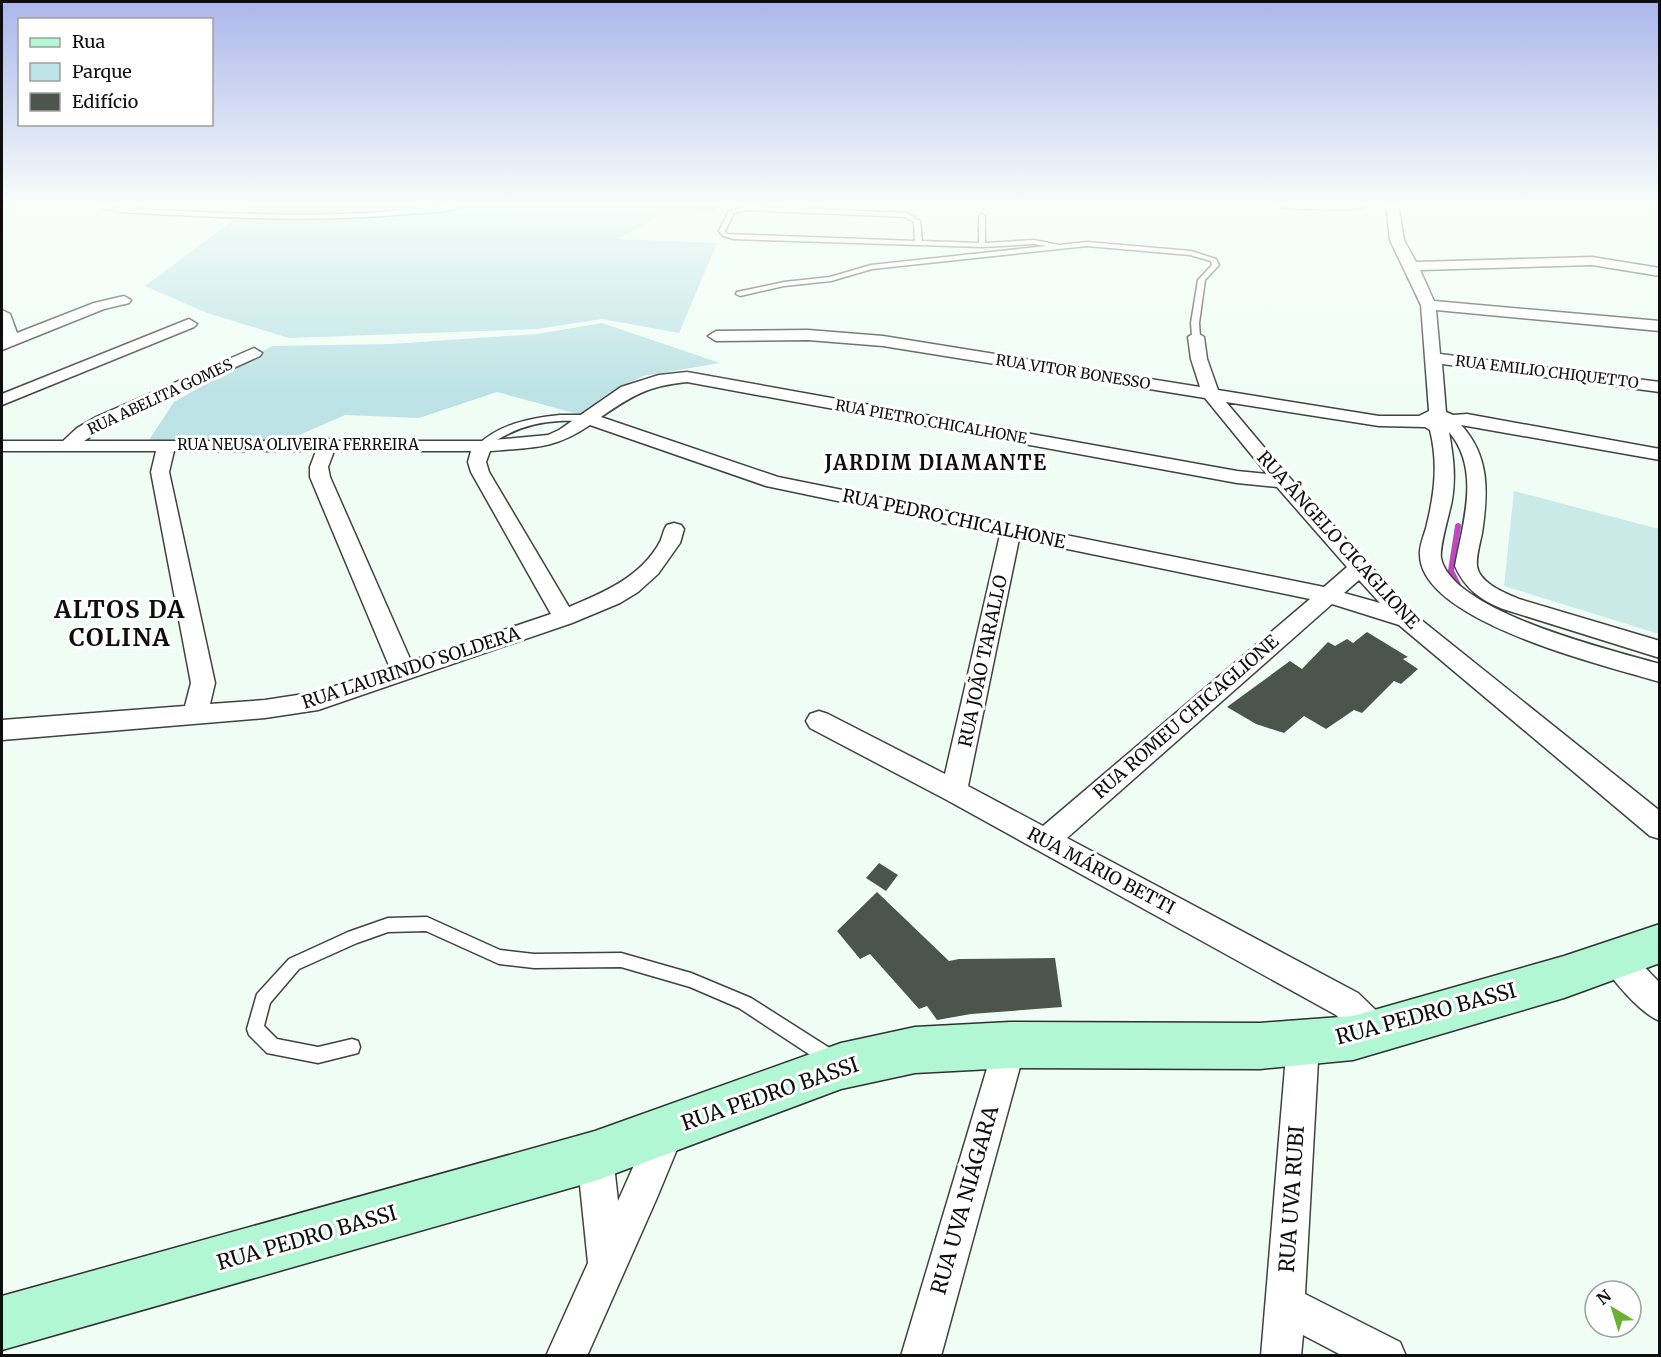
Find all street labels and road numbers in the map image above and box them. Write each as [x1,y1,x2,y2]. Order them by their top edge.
street label: RUA VITOR BONESSO [994,350,1152,393]
street label: RUA EMILIO CHIQUETTO [1454,351,1640,392]
street label: RUA ABELITA GOMES [84,354,236,439]
street label: RUA PIETRO CHICALHONE [834,395,1029,448]
street label: RUA NEUSA OLIVEIRA FERREIRA [177,435,419,454]
street label: RUA ÂNGELO CICAGLIONE [1252,446,1425,634]
street label: RUA PEDRO CHICALHONE [841,484,1068,554]
street label: RUA JOÃO TARALLO [953,573,1012,749]
street label: RUA LAURINDO SOLDERA [299,621,523,714]
street label: RUA ROMEU CHICAGLIONE [1088,629,1284,803]
street label: RUA MÁRIO BETTI [1023,822,1179,919]
street label: RUA PEDRO BASSI [1333,976,1519,1051]
street label: RUA PEDRO BASSI [678,1050,862,1137]
street label: RUA UVA NIÁGARA [924,1102,1004,1297]
street label: RUA UVA RUBI [1273,1124,1310,1274]
street label: RUA PEDRO BASSI [214,1199,400,1276]

